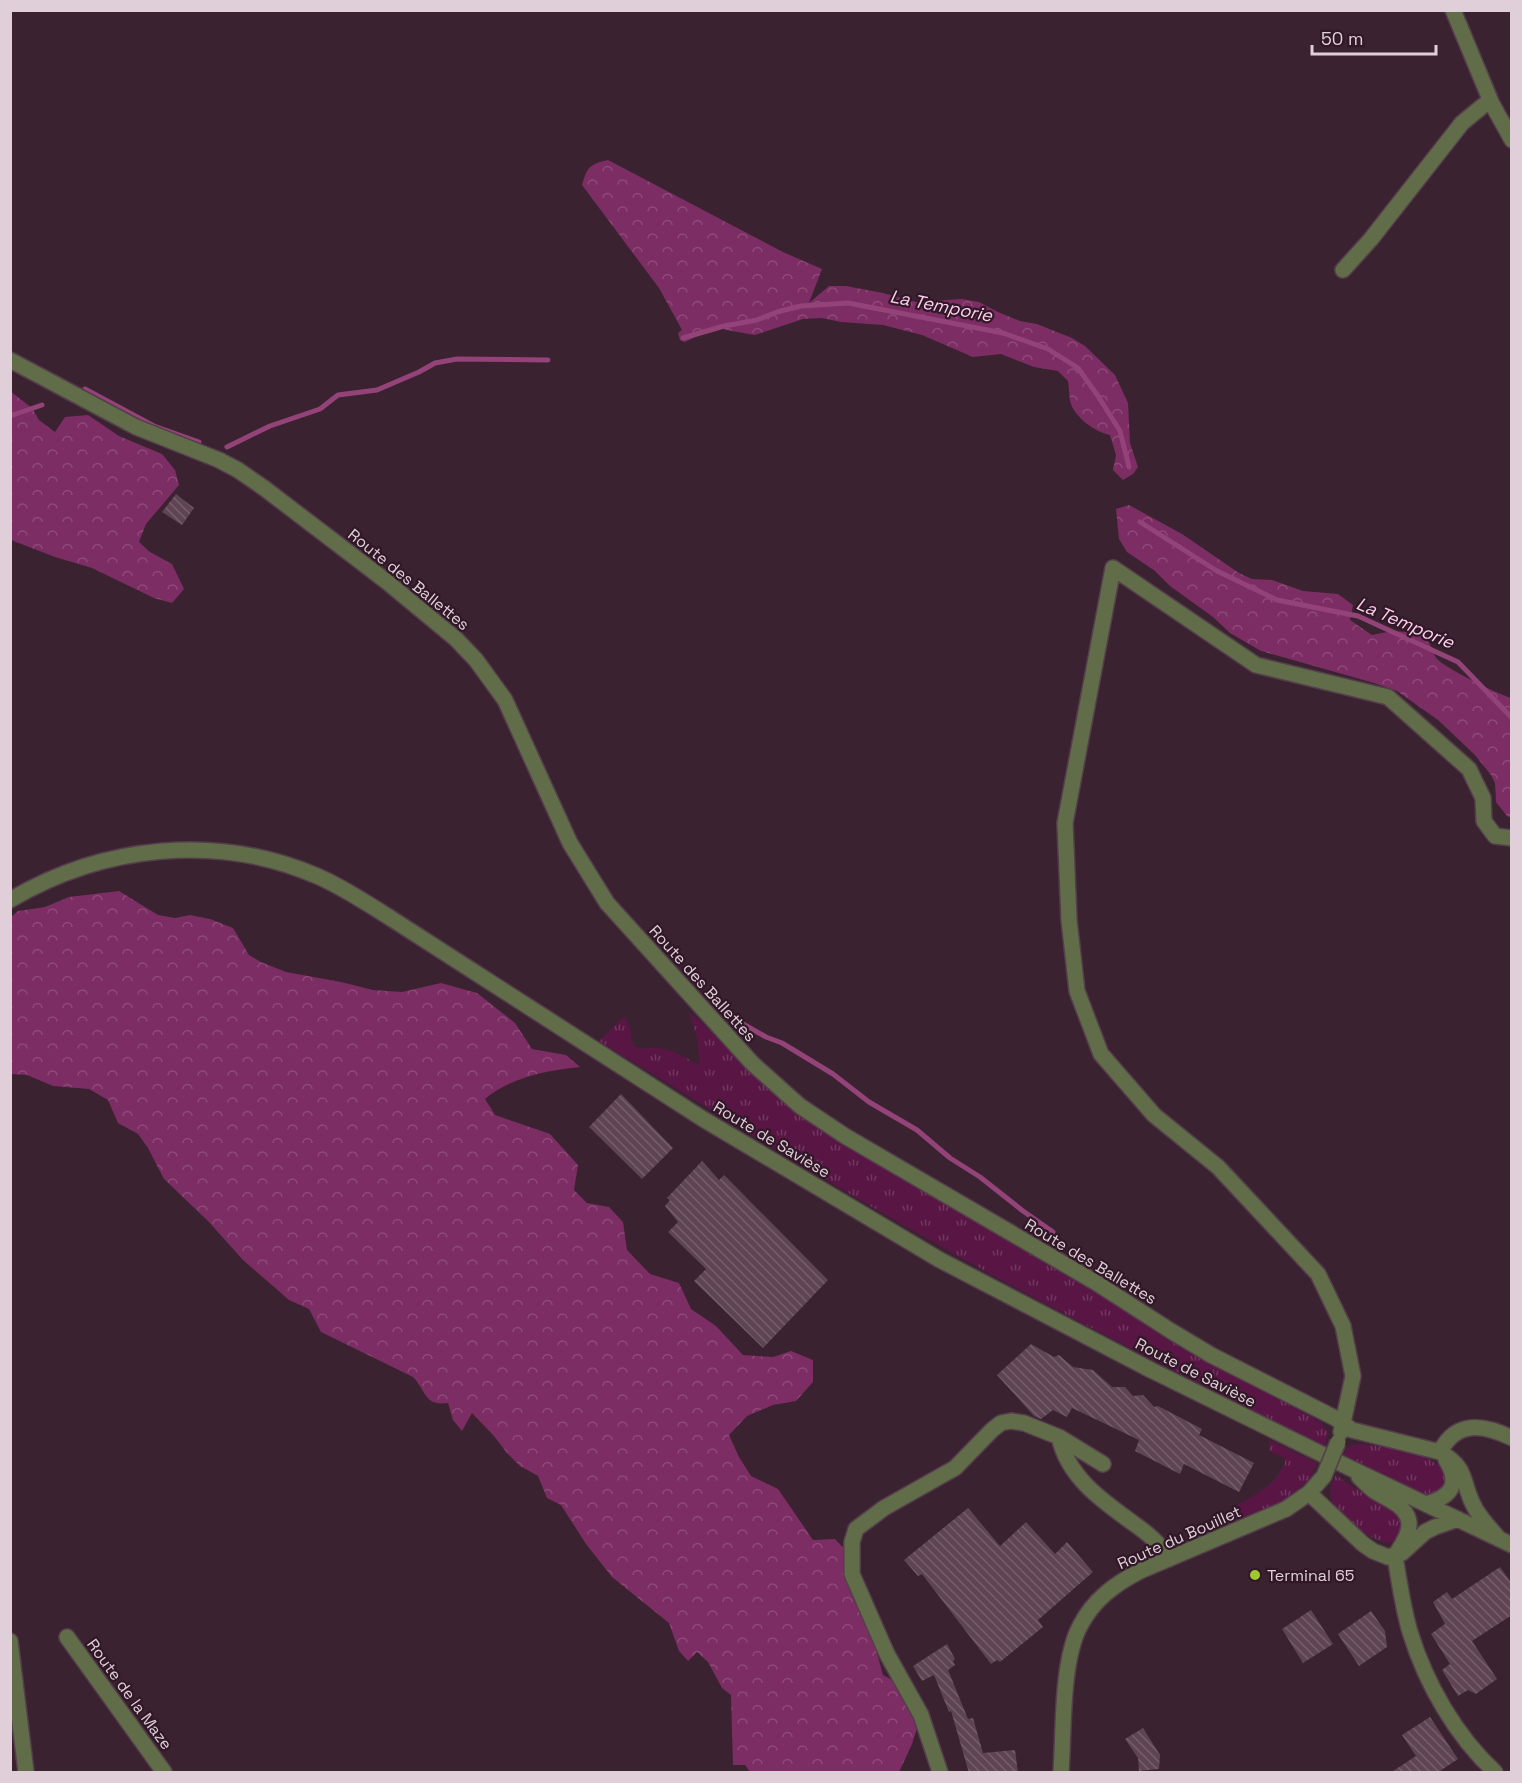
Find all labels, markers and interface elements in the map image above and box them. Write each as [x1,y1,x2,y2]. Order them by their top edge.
scale bar [1312,18,1436,56]
text: 50 m [1321,27,1363,50]
water label: La Temporie [888,284,996,327]
street label: Route des Ballettes [344,524,474,635]
water label: La Temporie [1353,592,1459,654]
street label: Route des Ballettes [645,920,761,1046]
street label: Route de Savièse [709,1096,834,1183]
street label: Route des Ballettes [1021,1214,1161,1309]
street label: Route de Savièse [1132,1333,1260,1412]
street label: Route du Bouillet [1114,1501,1244,1574]
place label: Terminal 65 [1267,1565,1354,1586]
marker: Terminal 65 [1248,1568,1262,1582]
street label: Route de la Maze [82,1635,177,1754]

